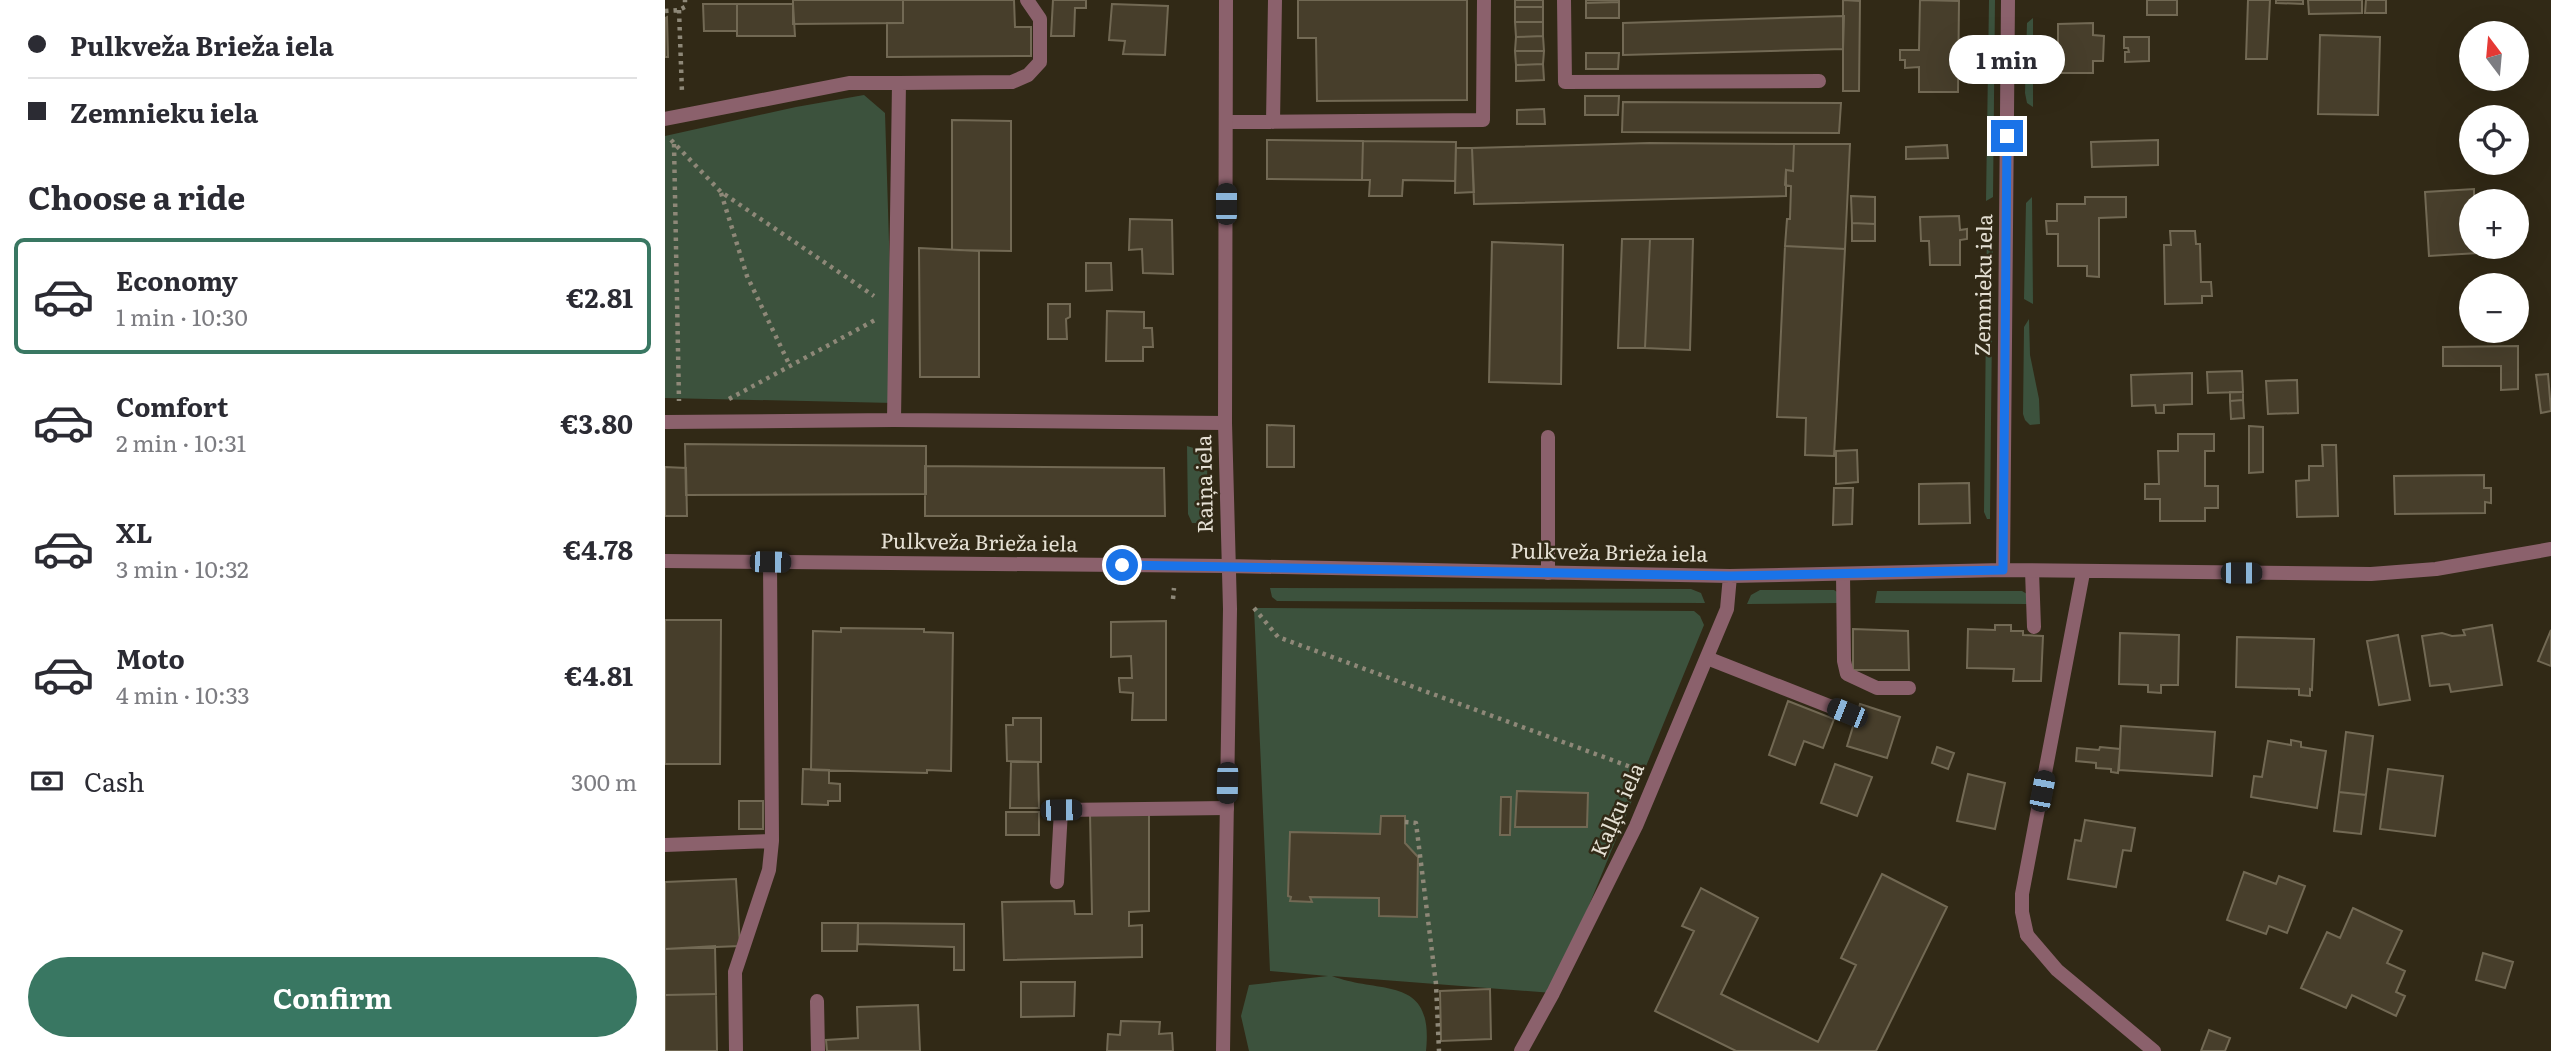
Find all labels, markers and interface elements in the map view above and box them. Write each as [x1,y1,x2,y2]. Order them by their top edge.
north arrow [2459,21,2529,91]
map controls [2459,21,2529,343]
text: Pulkveža Brieža iela [70,25,334,64]
callout: 1 min [1949,34,2065,83]
text: 1 min [1976,42,2038,76]
text: Zemnieku iela [70,92,258,131]
button: locate [2459,105,2529,175]
route end [1991,120,2023,152]
text: Choose a ride [28,172,245,220]
car [1216,183,1237,225]
button: + [2459,189,2529,259]
street label: Zemnieku iela [1965,213,1998,356]
text: Economy [116,260,238,299]
icon: car [32,265,95,328]
button: − [2459,273,2529,343]
text: €2.81 [566,277,633,316]
text: 1 min · 10:30 [116,299,248,333]
text: Comfort [116,386,228,425]
icon: car [32,391,95,454]
text: €3.80 [561,403,633,442]
text: 2 min · 10:31 [116,425,246,459]
street label: Raiņa iela [1186,434,1219,534]
text: XL [116,512,153,551]
icon: car [32,517,95,580]
street label: Pulkveža Brieža iela [880,523,1079,558]
text: €4.78 [563,529,633,568]
street label: Pulkveža Brieža iela [1510,533,1709,568]
route start [1106,549,1138,581]
text: 3 min · 10:32 [116,551,249,585]
car [749,551,792,573]
car [2221,563,2263,584]
text: Moto [116,638,185,677]
icon: car [32,643,95,706]
text: €4.81 [565,655,633,694]
text: 4 min · 10:33 [116,677,250,711]
car [1824,695,1871,731]
street label: Kaļķu iela [1581,756,1650,861]
text: Cash [84,761,145,800]
icon: cash [28,762,66,800]
car [1217,762,1238,804]
text: 300 m [571,764,637,798]
car [2028,768,2057,814]
car [1040,799,1083,821]
button: Confirm [28,957,637,1037]

